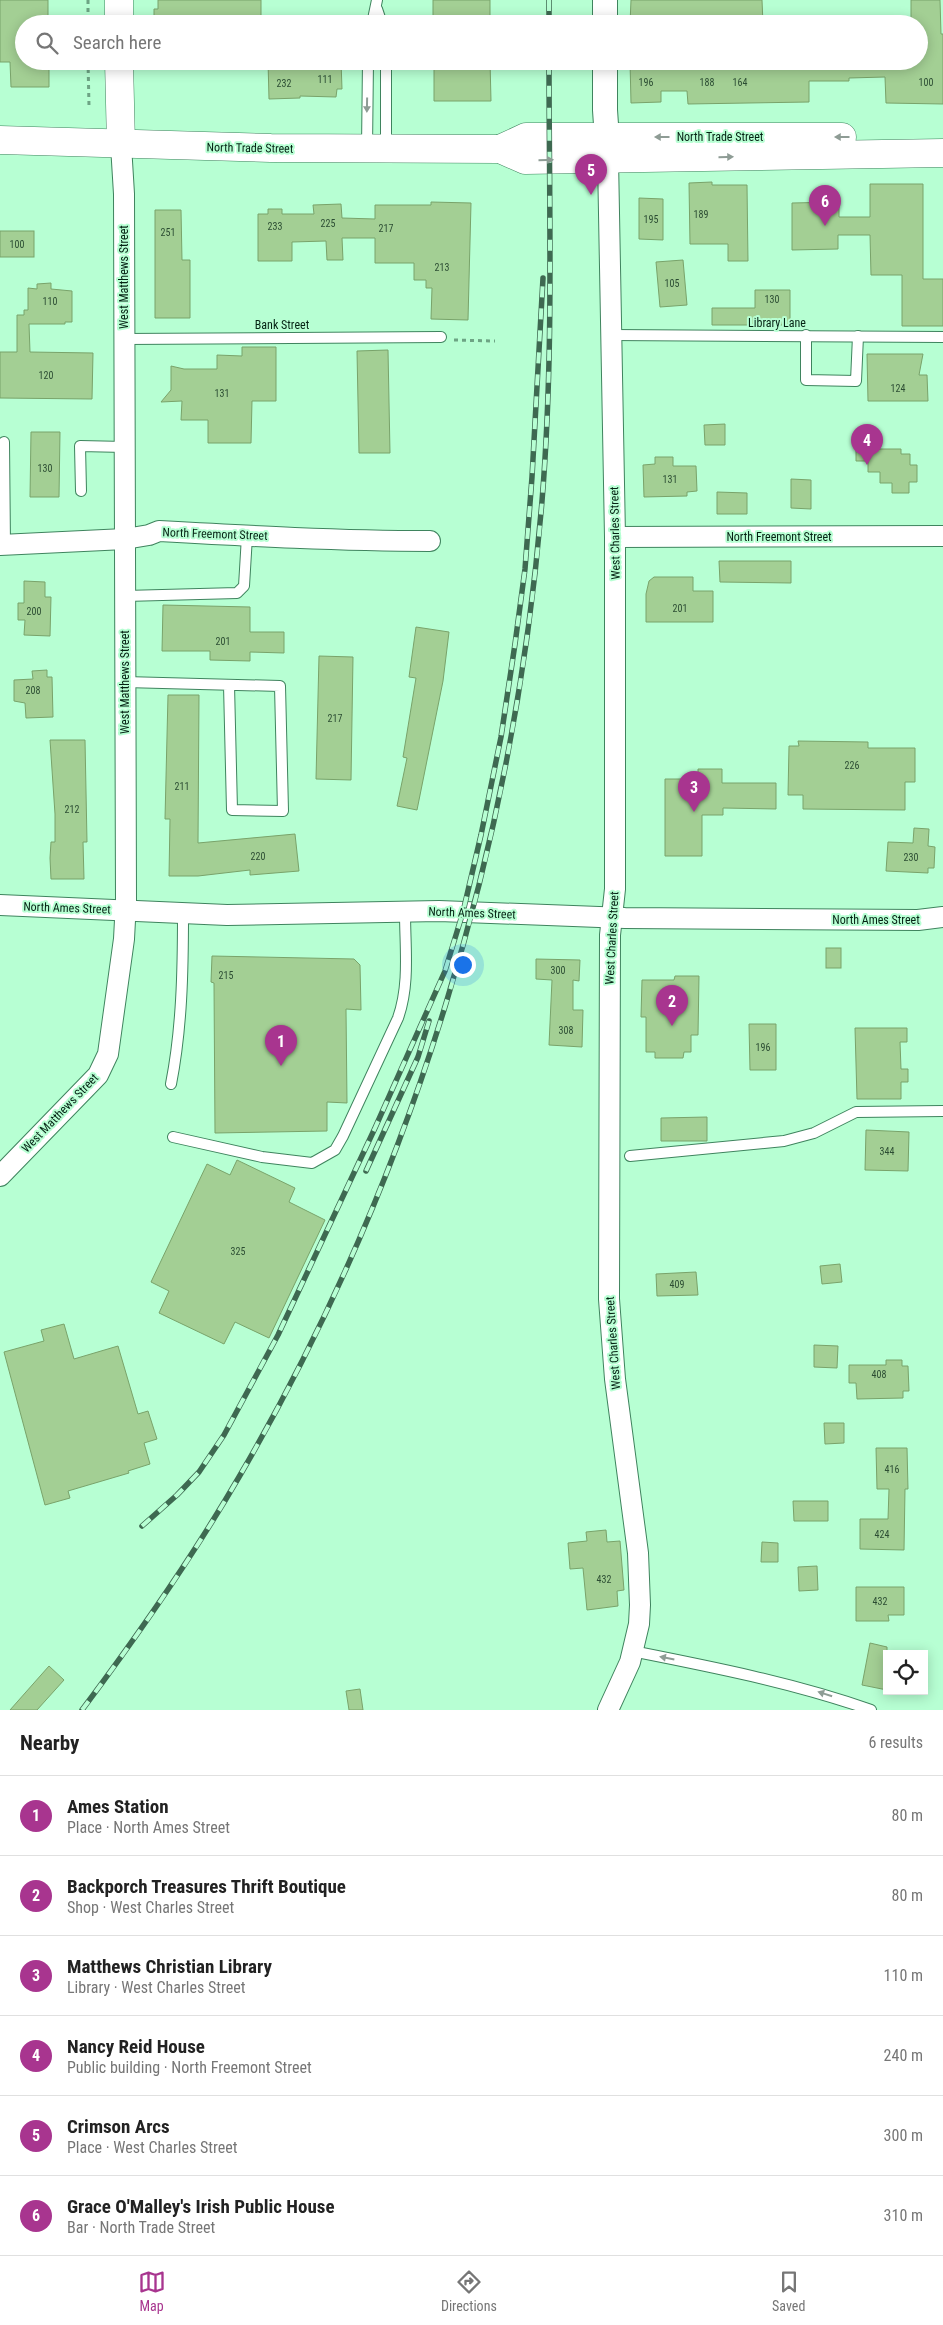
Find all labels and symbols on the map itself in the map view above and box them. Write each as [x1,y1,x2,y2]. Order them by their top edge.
house number: 111 [318,74,332,85]
house number: 196 [639,77,653,88]
house number: 188 [700,77,714,88]
house number: 164 [733,77,747,88]
house number: 100 [919,77,933,88]
house number: 232 [277,78,291,89]
one-way arrow [363,97,371,113]
street label: North Trade Street [677,130,764,144]
one-way arrow [654,133,670,141]
one-way arrow [834,133,850,141]
street label: North Trade Street [207,140,294,156]
one-way arrow [719,153,735,161]
pin: 5 [575,154,607,195]
one-way arrow [539,156,555,164]
pin: 6 [809,185,841,226]
house number: 189 [694,209,708,220]
house number: 195 [644,214,658,225]
house number: 225 [321,218,335,229]
house number: 233 [268,221,282,232]
house number: 217 [379,223,393,234]
street label: West Matthews Street [117,225,131,329]
house number: 251 [161,227,175,238]
house number: 100 [10,239,24,250]
house number: 213 [435,262,449,273]
house number: 105 [665,278,679,289]
house number: 130 [765,294,779,305]
house number: 110 [43,296,57,307]
street label: Library Lane [748,316,806,330]
street label: Bank Street [255,318,310,332]
house number: 120 [39,370,53,381]
house number: 124 [891,383,905,394]
house number: 131 [215,388,229,399]
pin: 4 [851,424,883,465]
house number: 130 [38,463,52,474]
house number: 131 [663,474,677,485]
street label: West Charles Street [607,486,623,580]
street label: North Freemont Street [162,525,268,543]
street label: North Freemont Street [726,530,832,544]
house number: 201 [673,603,687,614]
house number: 200 [27,606,41,617]
street label: West Matthews Street [118,630,132,734]
house number: 201 [216,636,230,647]
house number: 208 [26,685,40,696]
house number: 217 [328,713,342,724]
house number: 226 [845,760,859,771]
pin: 3 [678,771,710,812]
house number: 211 [175,781,189,792]
house number: 212 [65,804,79,815]
house number: 220 [251,851,265,862]
house number: 230 [904,852,918,863]
street label: West Charles Street [603,891,621,985]
street label: North Ames Street [23,899,111,917]
street label: North Ames Street [428,904,516,922]
street label: North Ames Street [832,913,920,927]
your location [450,952,476,978]
house number: 300 [551,965,565,976]
house number: 215 [219,970,233,981]
pin: 2 [656,985,688,1026]
pin: 1 [265,1025,297,1066]
house number: 308 [559,1025,573,1036]
house number: 196 [756,1042,770,1053]
street label: West Matthews Street [19,1070,101,1155]
house number: 344 [880,1146,894,1157]
house number: 325 [231,1246,245,1257]
house number: 409 [670,1279,684,1290]
street label: West Charles Street [603,1296,623,1390]
house number: 408 [872,1369,886,1380]
house number: 416 [885,1464,899,1475]
house number: 424 [875,1529,889,1540]
house number: 432 [597,1574,611,1585]
house number: 432 [873,1596,887,1607]
one-way arrow [659,1654,675,1662]
one-way arrow [818,1690,833,1697]

